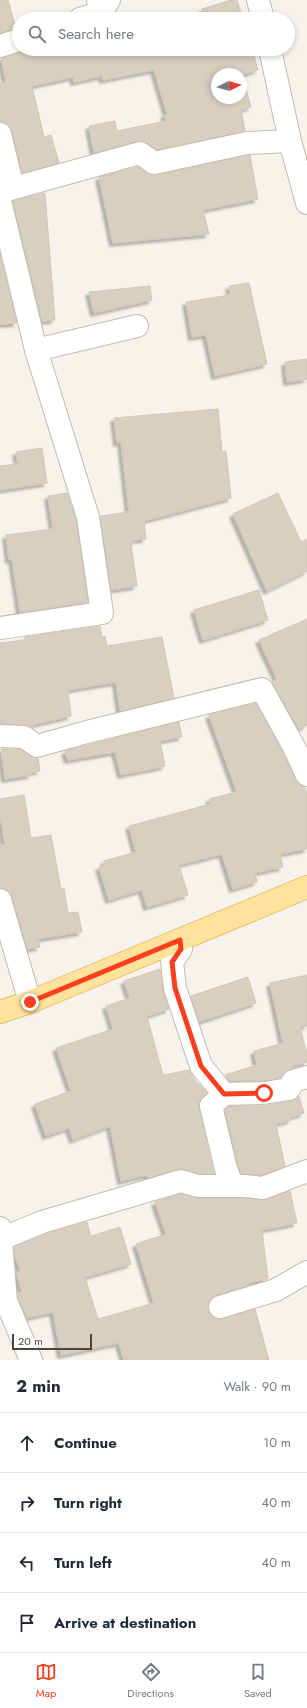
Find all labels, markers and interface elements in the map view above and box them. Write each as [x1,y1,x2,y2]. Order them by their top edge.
search box [12,12,295,56]
icon: search [26,23,48,45]
text: Search here [58,23,134,45]
north arrow [211,68,247,104]
route end [21,993,39,1011]
route start [255,1084,273,1102]
scale bar [12,1332,92,1351]
text: 20 m [18,1333,43,1349]
text: 2 min [16,1374,61,1398]
text: Walk · 90 m [223,1377,291,1396]
icon: ahead [16,1432,38,1454]
text: Continue [54,1432,117,1454]
text: 10 m [263,1433,291,1452]
icon: right [16,1492,38,1514]
text: Turn right [54,1492,122,1514]
text: 40 m [262,1493,291,1512]
icon: left [16,1552,38,1574]
text: Turn left [54,1552,112,1574]
text: 40 m [262,1553,291,1572]
icon: arrive [16,1612,38,1634]
text: Arrive at destination [54,1612,196,1634]
tab: Map [35,1661,57,1701]
tab: Directions [127,1661,174,1701]
tab: Saved [244,1661,272,1701]

